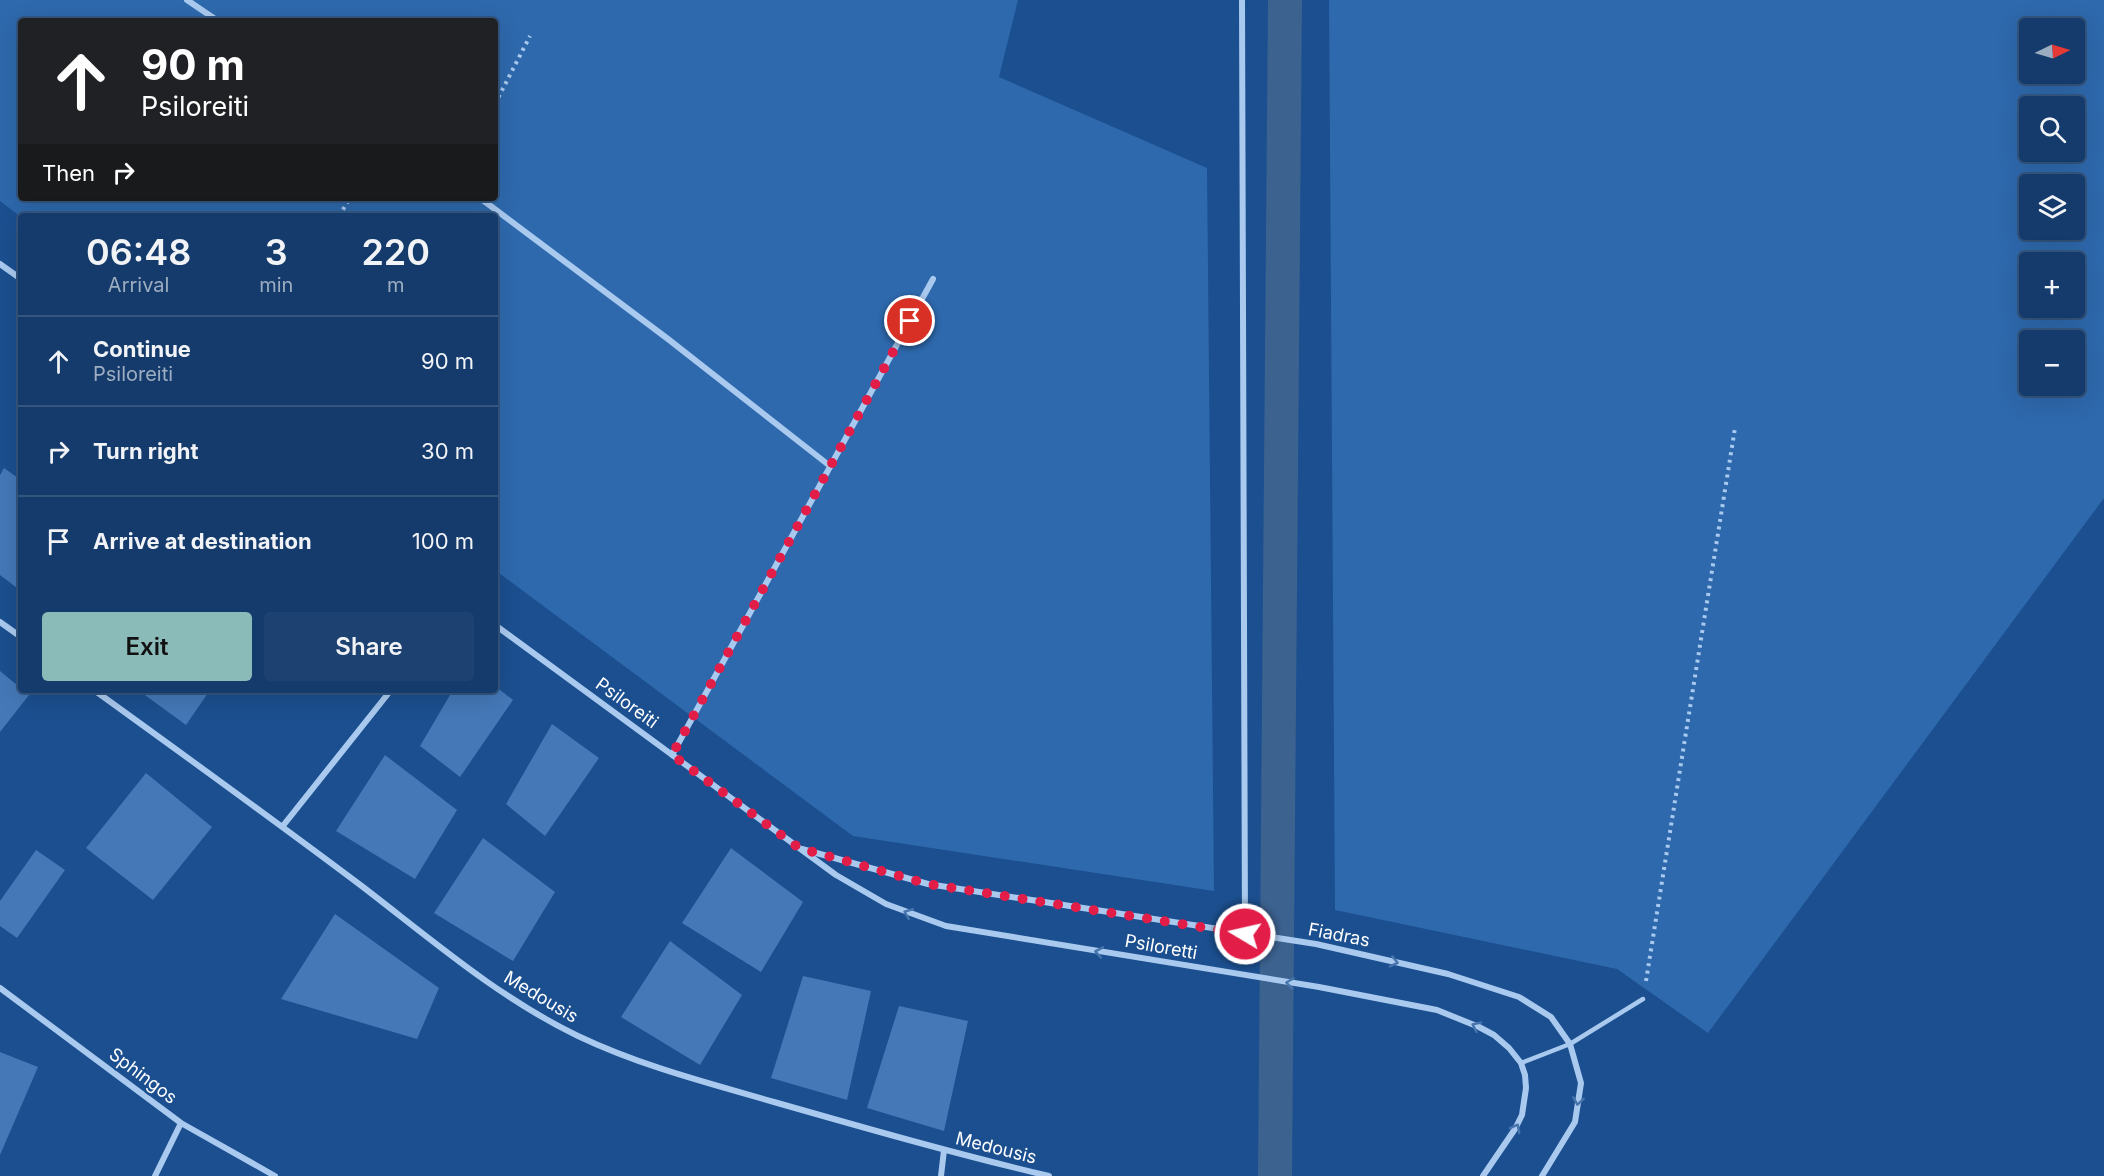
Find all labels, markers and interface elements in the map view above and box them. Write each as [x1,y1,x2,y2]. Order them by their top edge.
north arrow [2019,18,2085,84]
map controls [2019,18,2085,396]
text: 90 m [141,39,245,90]
icon: ahead [42,42,120,120]
text: Psiloreiti [141,90,249,123]
button: search [2019,96,2085,162]
icon: right [107,156,140,189]
text: Then [42,160,95,186]
button: layers [2019,174,2085,240]
text: 06:48 [86,230,191,274]
text: 3 [265,230,288,274]
text: 220 [361,230,430,274]
button: + [2019,252,2085,318]
text: Arrival [108,273,169,297]
text: min [259,273,293,297]
text: m [387,273,404,297]
pin [884,295,935,346]
icon: arrive [893,304,926,337]
button: − [2019,330,2085,396]
text: Continue [93,336,191,362]
icon: ahead [42,345,75,378]
text: 90 m [421,348,474,374]
text: Psiloreiti [93,362,173,386]
icon: right [42,435,75,468]
text: Turn right [93,438,199,464]
text: 30 m [421,438,474,464]
icon: arrive [42,525,75,558]
text: Arrive at destination [93,528,312,554]
text: 100 m [412,528,474,554]
button: Exit [42,612,252,681]
button: Share [264,612,474,681]
street label: Psiloreiti [592,673,663,732]
position arrow [1213,902,1277,966]
one-way arrow [904,908,915,920]
street label: Fiadras [1306,918,1372,951]
street label: Psiloretti [1123,930,1199,963]
one-way arrow [1094,946,1104,959]
one-way arrow [1389,954,1399,967]
street label: Medousis [500,966,582,1027]
one-way arrow [1285,978,1294,990]
one-way arrow [1472,1021,1483,1033]
street label: Sphingos [105,1043,181,1108]
one-way arrow [1572,1097,1584,1106]
one-way arrow [1509,1123,1520,1134]
street label: Medousis [954,1127,1039,1168]

